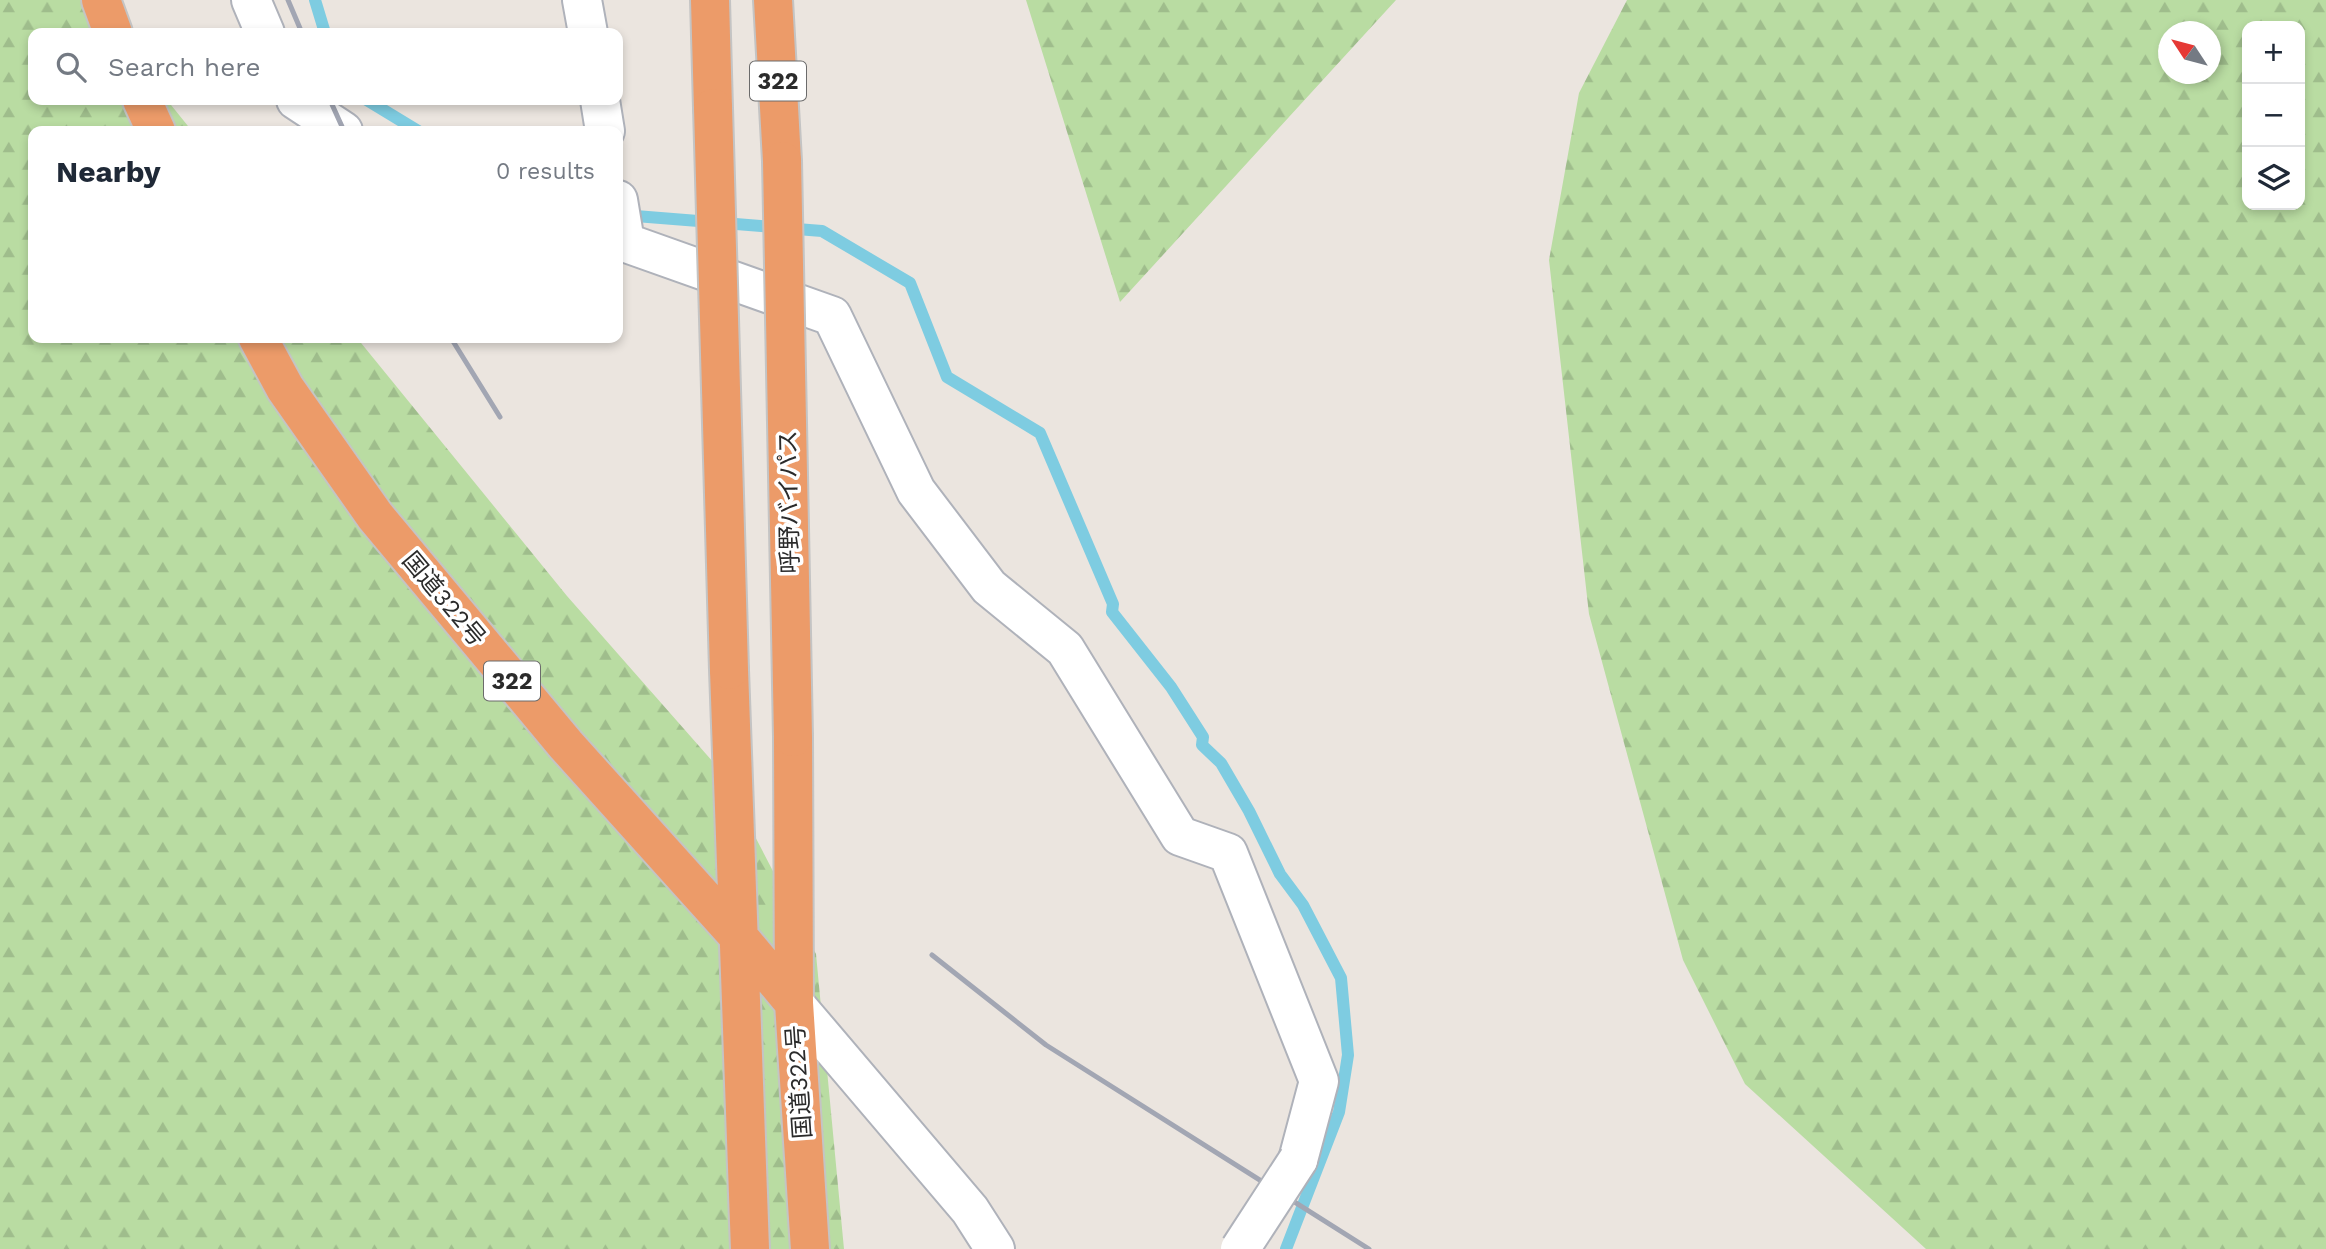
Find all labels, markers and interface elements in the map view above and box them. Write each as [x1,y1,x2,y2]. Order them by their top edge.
north arrow [2158,21,2221,84]
map controls [2242,21,2305,210]
button: + [2242,21,2305,84]
search box [28,28,623,105]
icon: search [52,48,90,86]
text: Search here [108,52,260,82]
road number: 322 [750,61,806,100]
button: − [2242,84,2305,147]
button: layers [2242,147,2305,210]
text: Nearby [56,154,161,189]
text: 0 results [496,158,595,185]
street label: 呼野バイパス [774,430,804,574]
street label: 国道322号 [397,546,491,652]
road number: 322 [484,662,540,701]
street label: 国道322号 [781,1024,817,1140]

